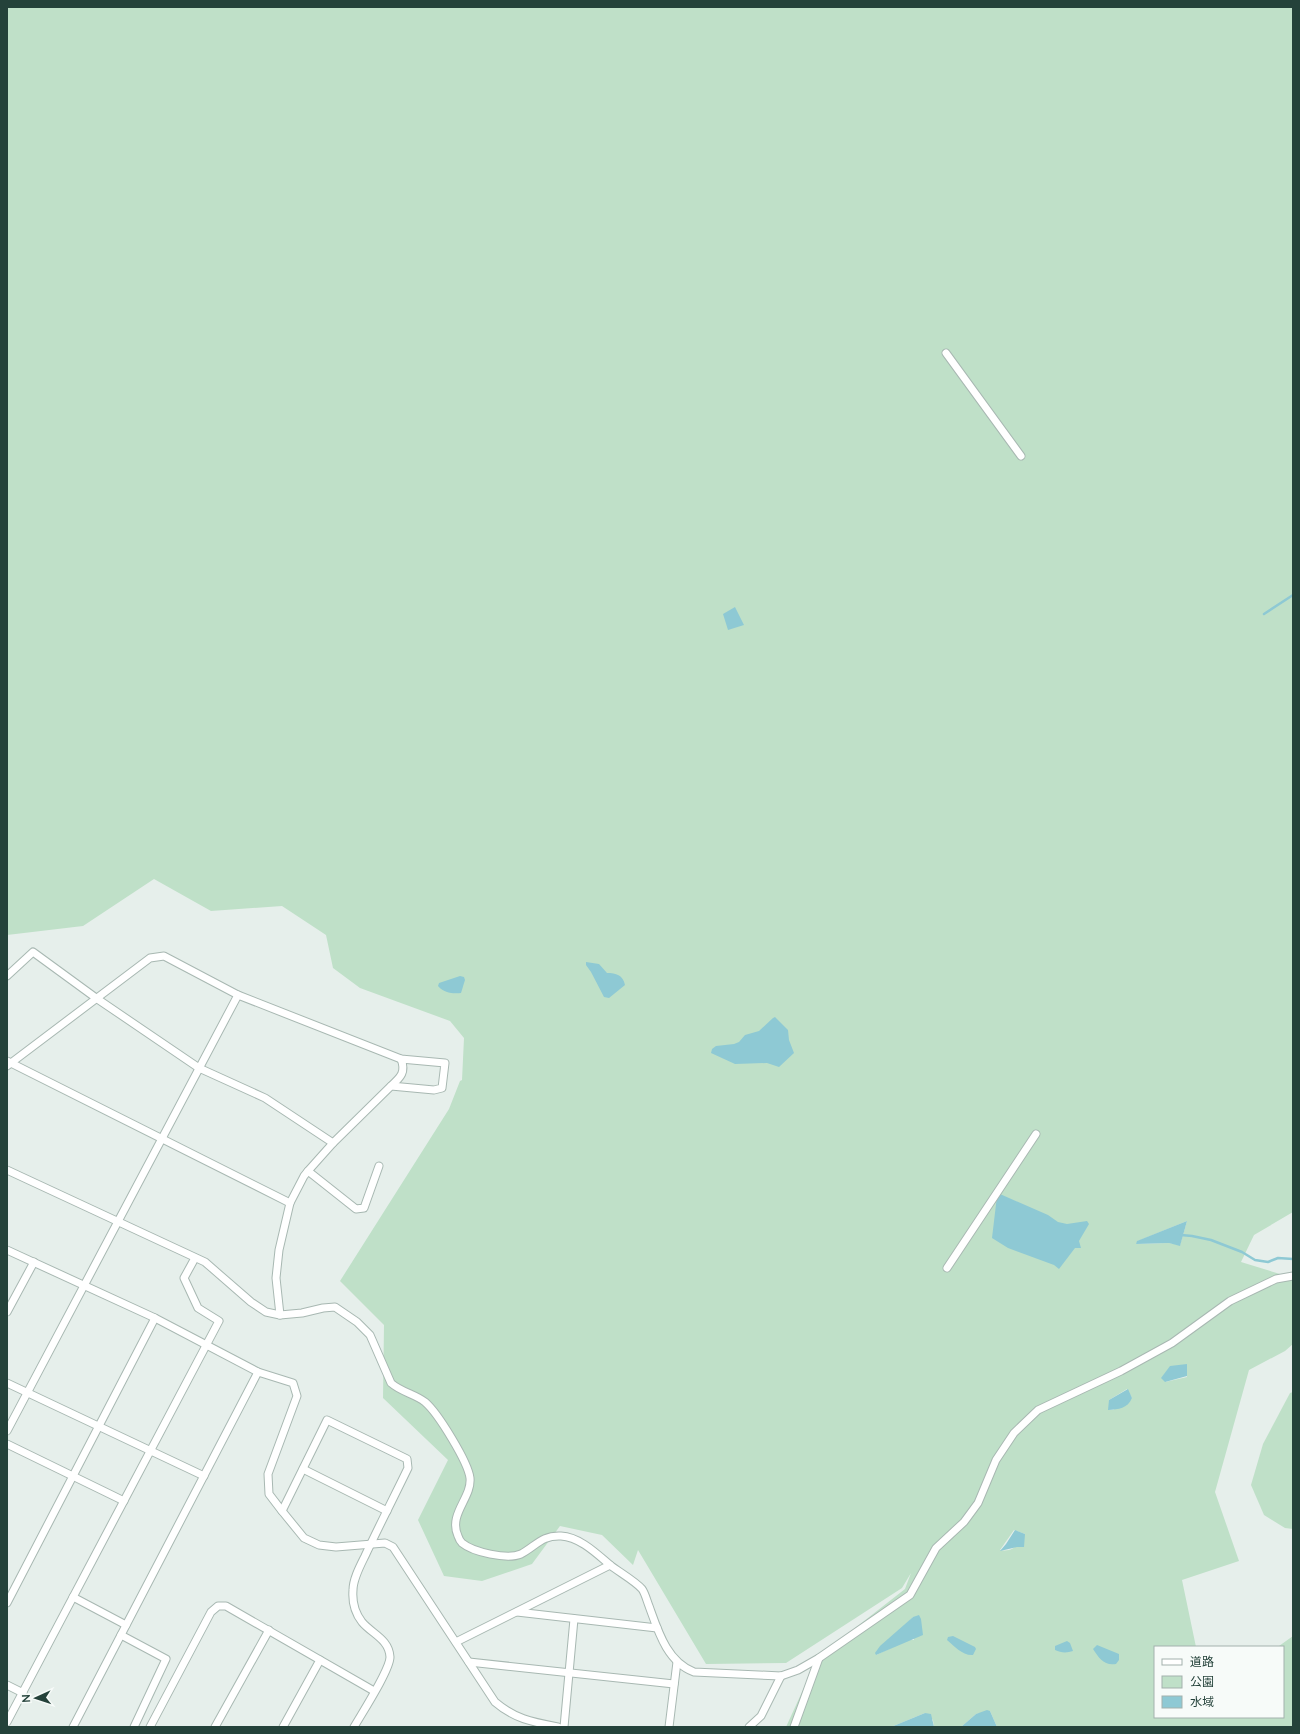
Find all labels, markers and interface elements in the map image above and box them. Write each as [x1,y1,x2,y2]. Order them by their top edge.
legend [1154,1646,1284,1718]
text: 道路 [1190,1654,1214,1669]
text: 公園 [1190,1674,1214,1689]
north arrow [16,1678,56,1718]
text: N [19,1694,32,1703]
text: 水域 [1190,1694,1214,1709]

